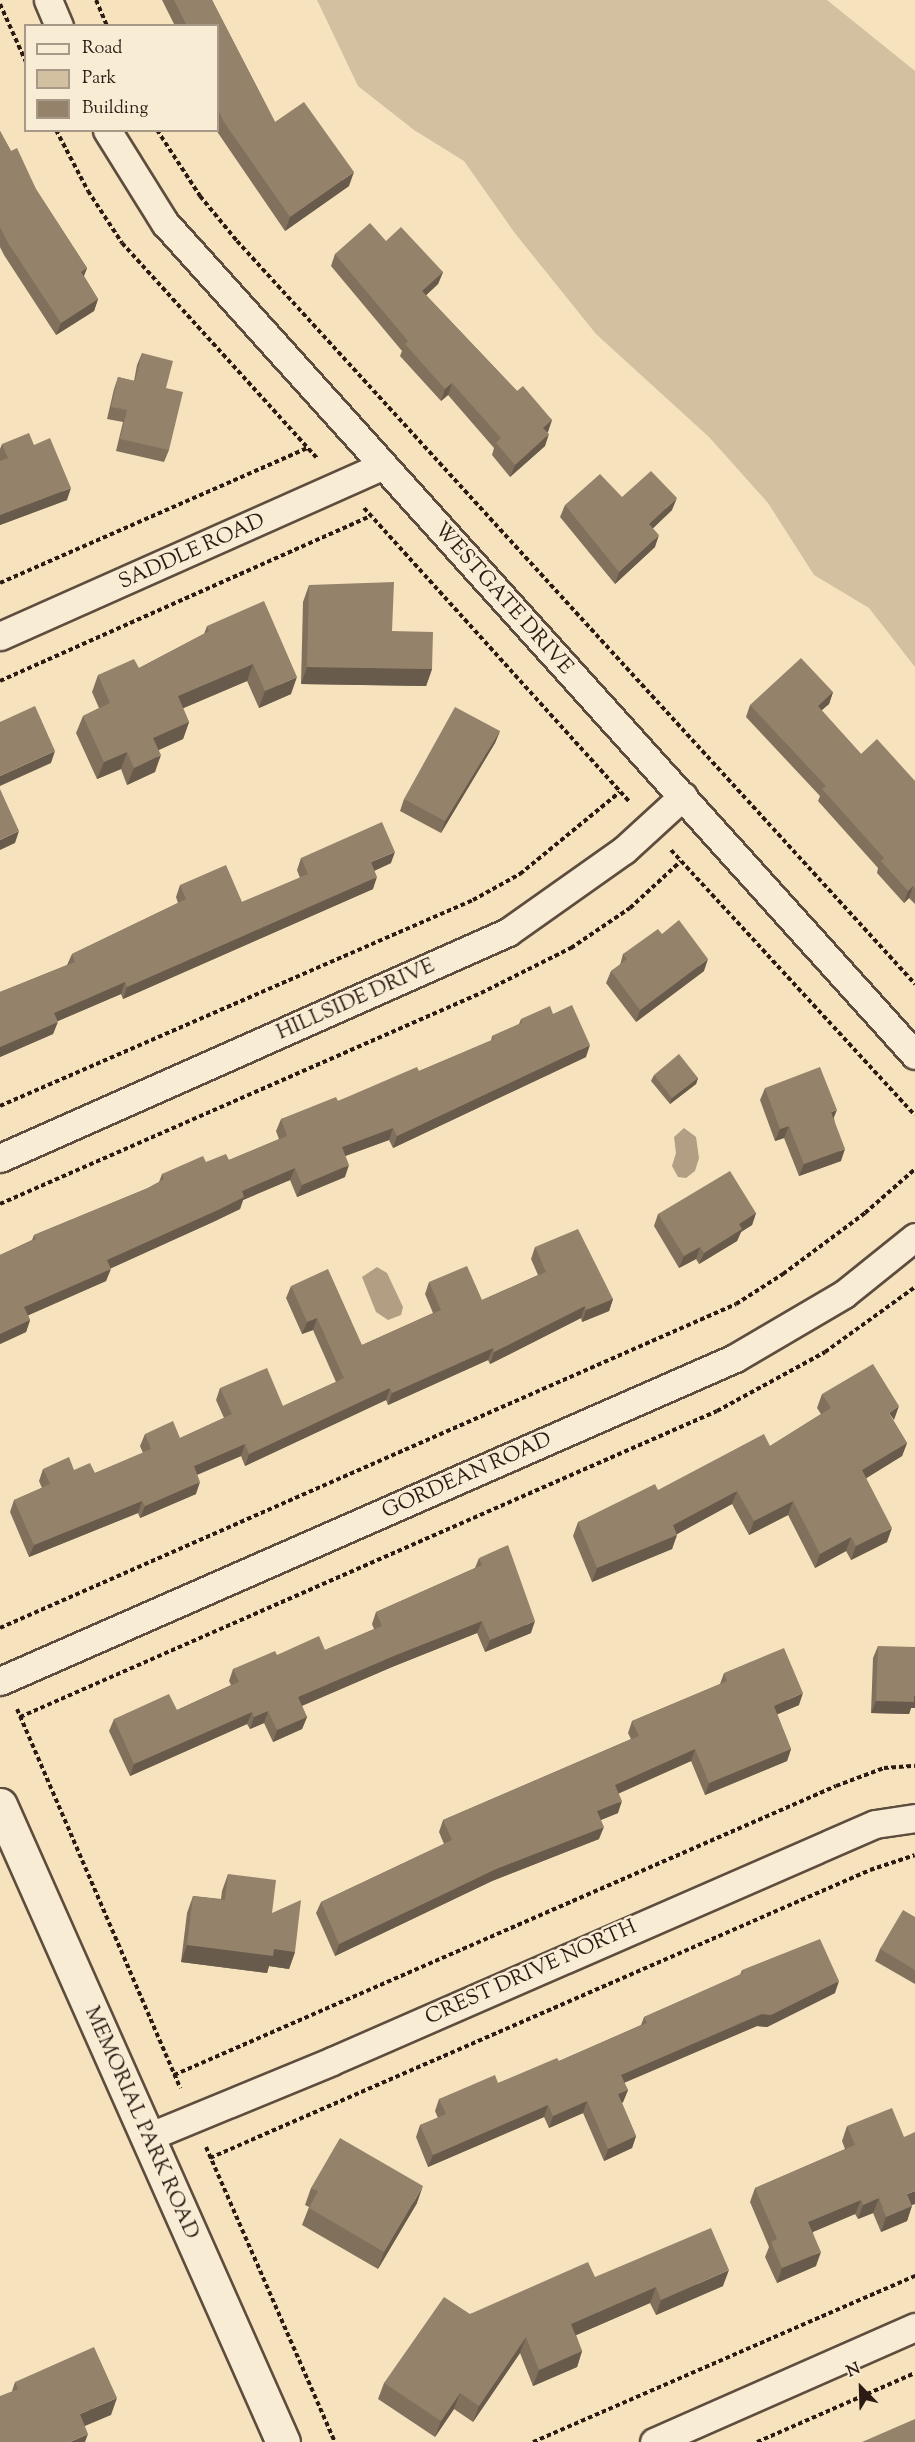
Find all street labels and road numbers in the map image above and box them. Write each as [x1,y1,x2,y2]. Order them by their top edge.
street label: SADDLE ROAD [115,509,269,595]
street label: WESTGATE DRIVE [428,518,578,680]
street label: HILLSIDE DRIVE [273,954,439,1046]
street label: GORDEAN ROAD [378,1427,556,1525]
street label: CREST DRIVE NORTH [422,1915,640,2031]
street label: MEMORIAL PARK ROAD [78,2003,204,2243]

